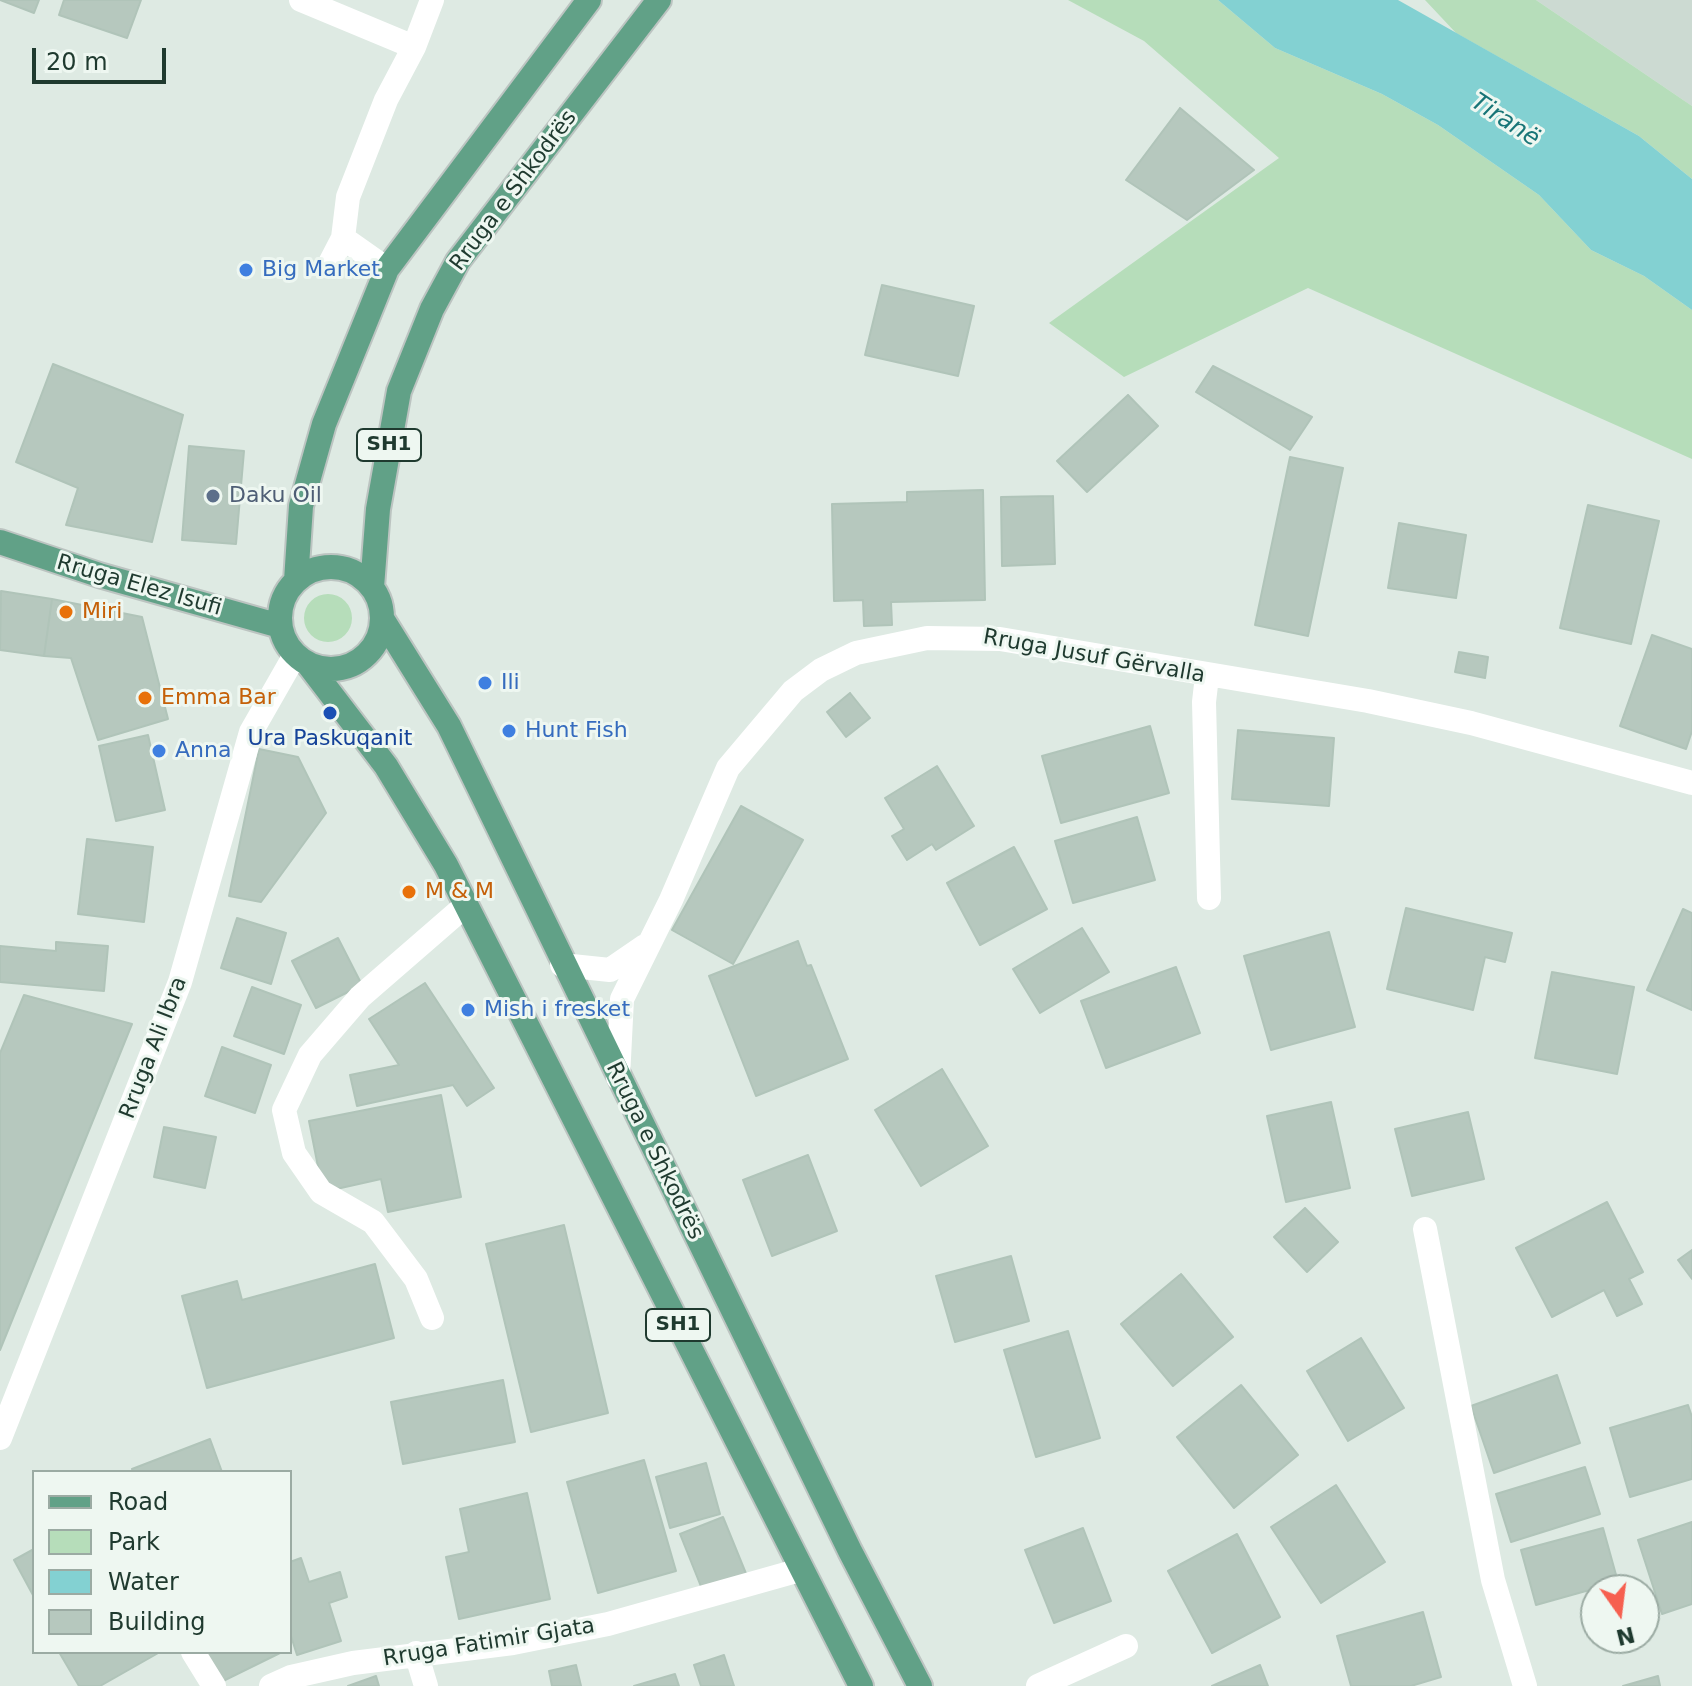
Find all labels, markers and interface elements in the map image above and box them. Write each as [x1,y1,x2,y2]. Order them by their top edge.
scale bar [36,32,170,82]
text: 20 m [46,48,108,76]
water label: Tiranë [1465,88,1545,154]
street label: Rruga e Shkodrës [445,106,583,276]
place label: Big Market [262,257,380,283]
marker: Big Market [237,261,255,279]
road number: SH1 [357,429,421,461]
place label: Daku Oil [229,483,322,509]
marker: Daku Oil [204,487,222,505]
street label: Rruga Elez Isufi [53,550,225,622]
place label: Miri [82,599,122,625]
marker: Miri [57,603,75,621]
street label: Rruga Jusuf Gërvalla [981,624,1207,690]
place label: Ili [501,670,520,696]
marker: Ili [476,674,494,692]
place label: Emma Bar [161,685,276,711]
marker: Emma Bar [136,689,154,707]
marker: Ura Paskuqanit [321,704,339,722]
place label: Hunt Fish [525,718,628,744]
marker: Hunt Fish [500,722,518,740]
place label: Ura Paskuqanit [248,726,412,752]
place label: Anna [175,738,231,764]
marker: Anna [150,742,168,760]
place label: M & M [425,879,494,905]
marker: M & M [400,883,418,901]
street label: Rruga Ali Ibra [115,973,193,1123]
place label: Mish i fresket [484,997,630,1023]
marker: Mish i fresket [459,1001,477,1019]
street label: Rruga e Shkodrës [600,1058,708,1244]
road number: SH1 [646,1309,710,1341]
legend [32,1470,292,1654]
text: Road [108,1488,168,1516]
text: Park [108,1528,160,1556]
text: Water [108,1568,179,1596]
north arrow [1580,1574,1660,1654]
text: Building [108,1608,205,1636]
street label: Rruga Fatimir Gjata [381,1613,597,1673]
text: N [1613,1621,1637,1650]

